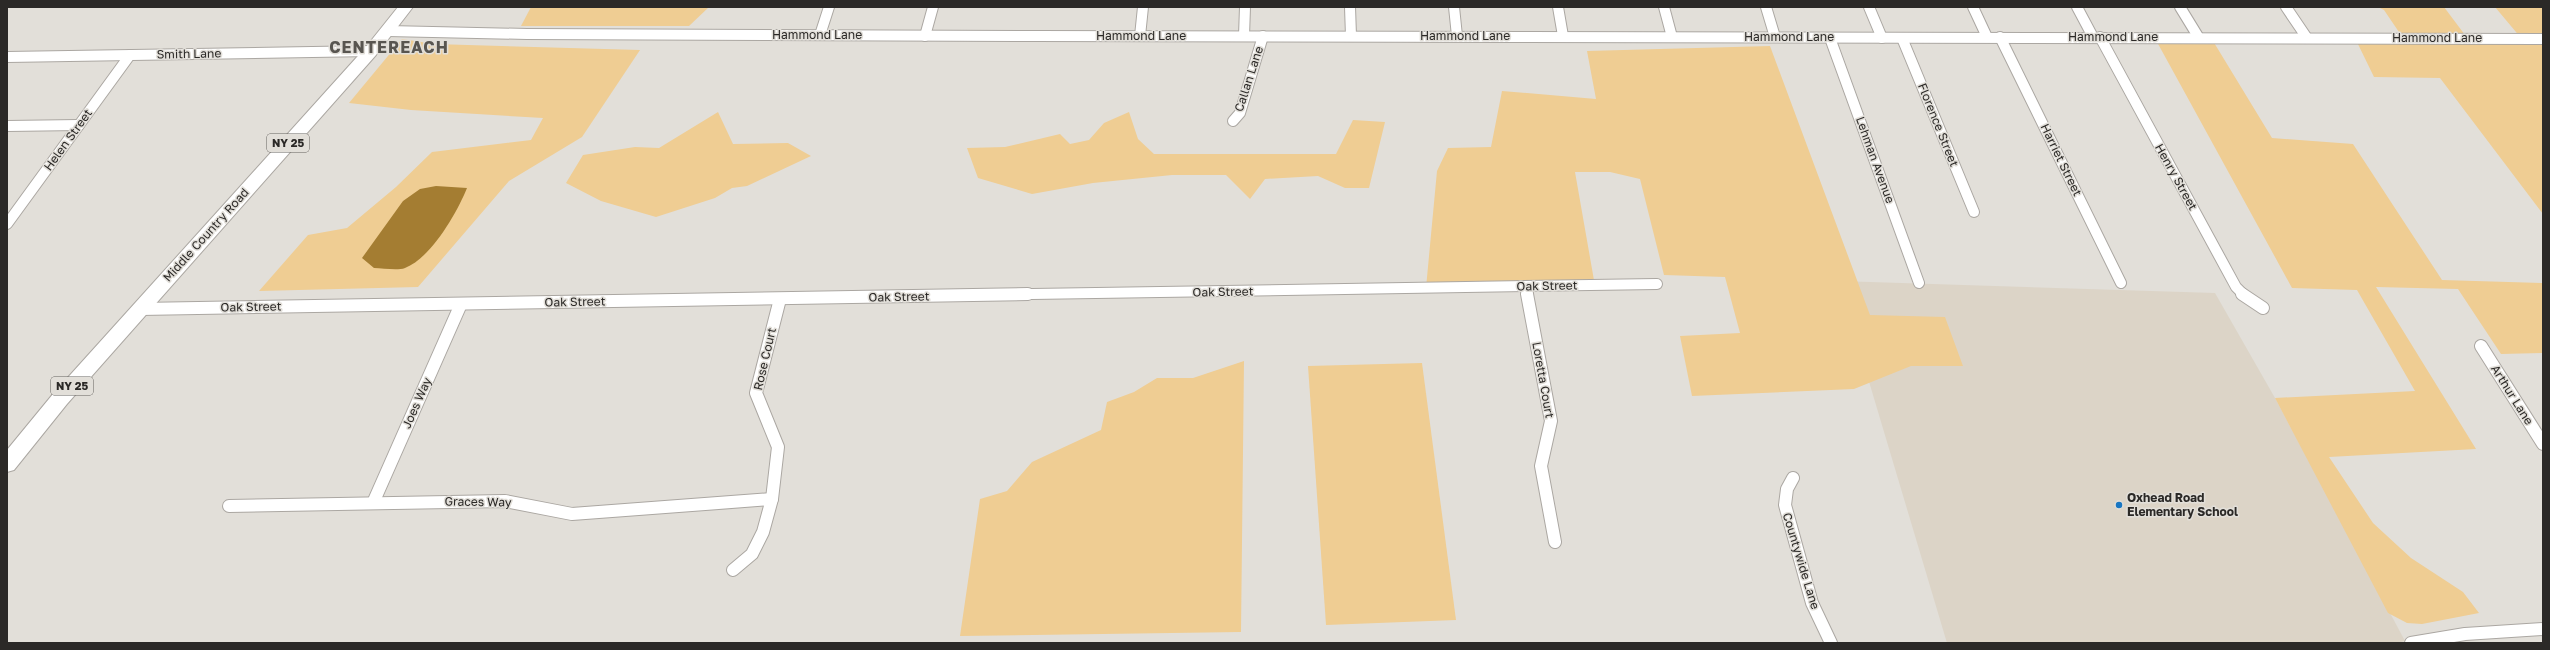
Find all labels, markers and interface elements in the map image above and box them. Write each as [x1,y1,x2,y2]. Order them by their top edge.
street label: Hammond Lane [772,27,862,42]
street label: Hammond Lane [1096,28,1186,43]
street label: Hammond Lane [1420,28,1510,43]
street label: Hammond Lane [1744,29,1834,44]
street label: Hammond Lane [2068,29,2158,44]
street label: Hammond Lane [2392,30,2482,45]
district label: CENTEREACH [329,37,449,57]
street label: Callan Lane [1231,44,1266,113]
street label: Smith Lane [156,45,222,62]
street label: Florence Street [1915,81,1962,169]
street label: Helen Street [40,106,95,174]
street label: Lehman Avenue [1853,114,1898,205]
street label: Harriet Street [2037,121,2086,199]
road number: NY 25 [267,134,309,152]
street label: Henry Street [2152,141,2201,213]
street label: Middle Country Road [160,185,252,285]
street label: Oak Street [1516,277,1578,294]
street label: Oak Street [1192,283,1254,300]
street label: Oak Street [868,288,930,305]
street label: Oak Street [544,293,606,310]
street label: Oak Street [220,298,282,315]
street label: Rose Court [750,326,779,392]
street label: Loretta Court [1529,341,1558,419]
street label: Arthur Lane [2488,362,2537,428]
street label: Joes Way [399,375,435,431]
road number: NY 25 [51,377,93,395]
place label: Oxhead Road Elementary School [2127,490,2238,519]
street label: Graces Way [444,493,512,510]
marker: Oxhead Road Elementary School [2114,500,2124,510]
street label: Countywide Lane [1780,511,1823,611]

